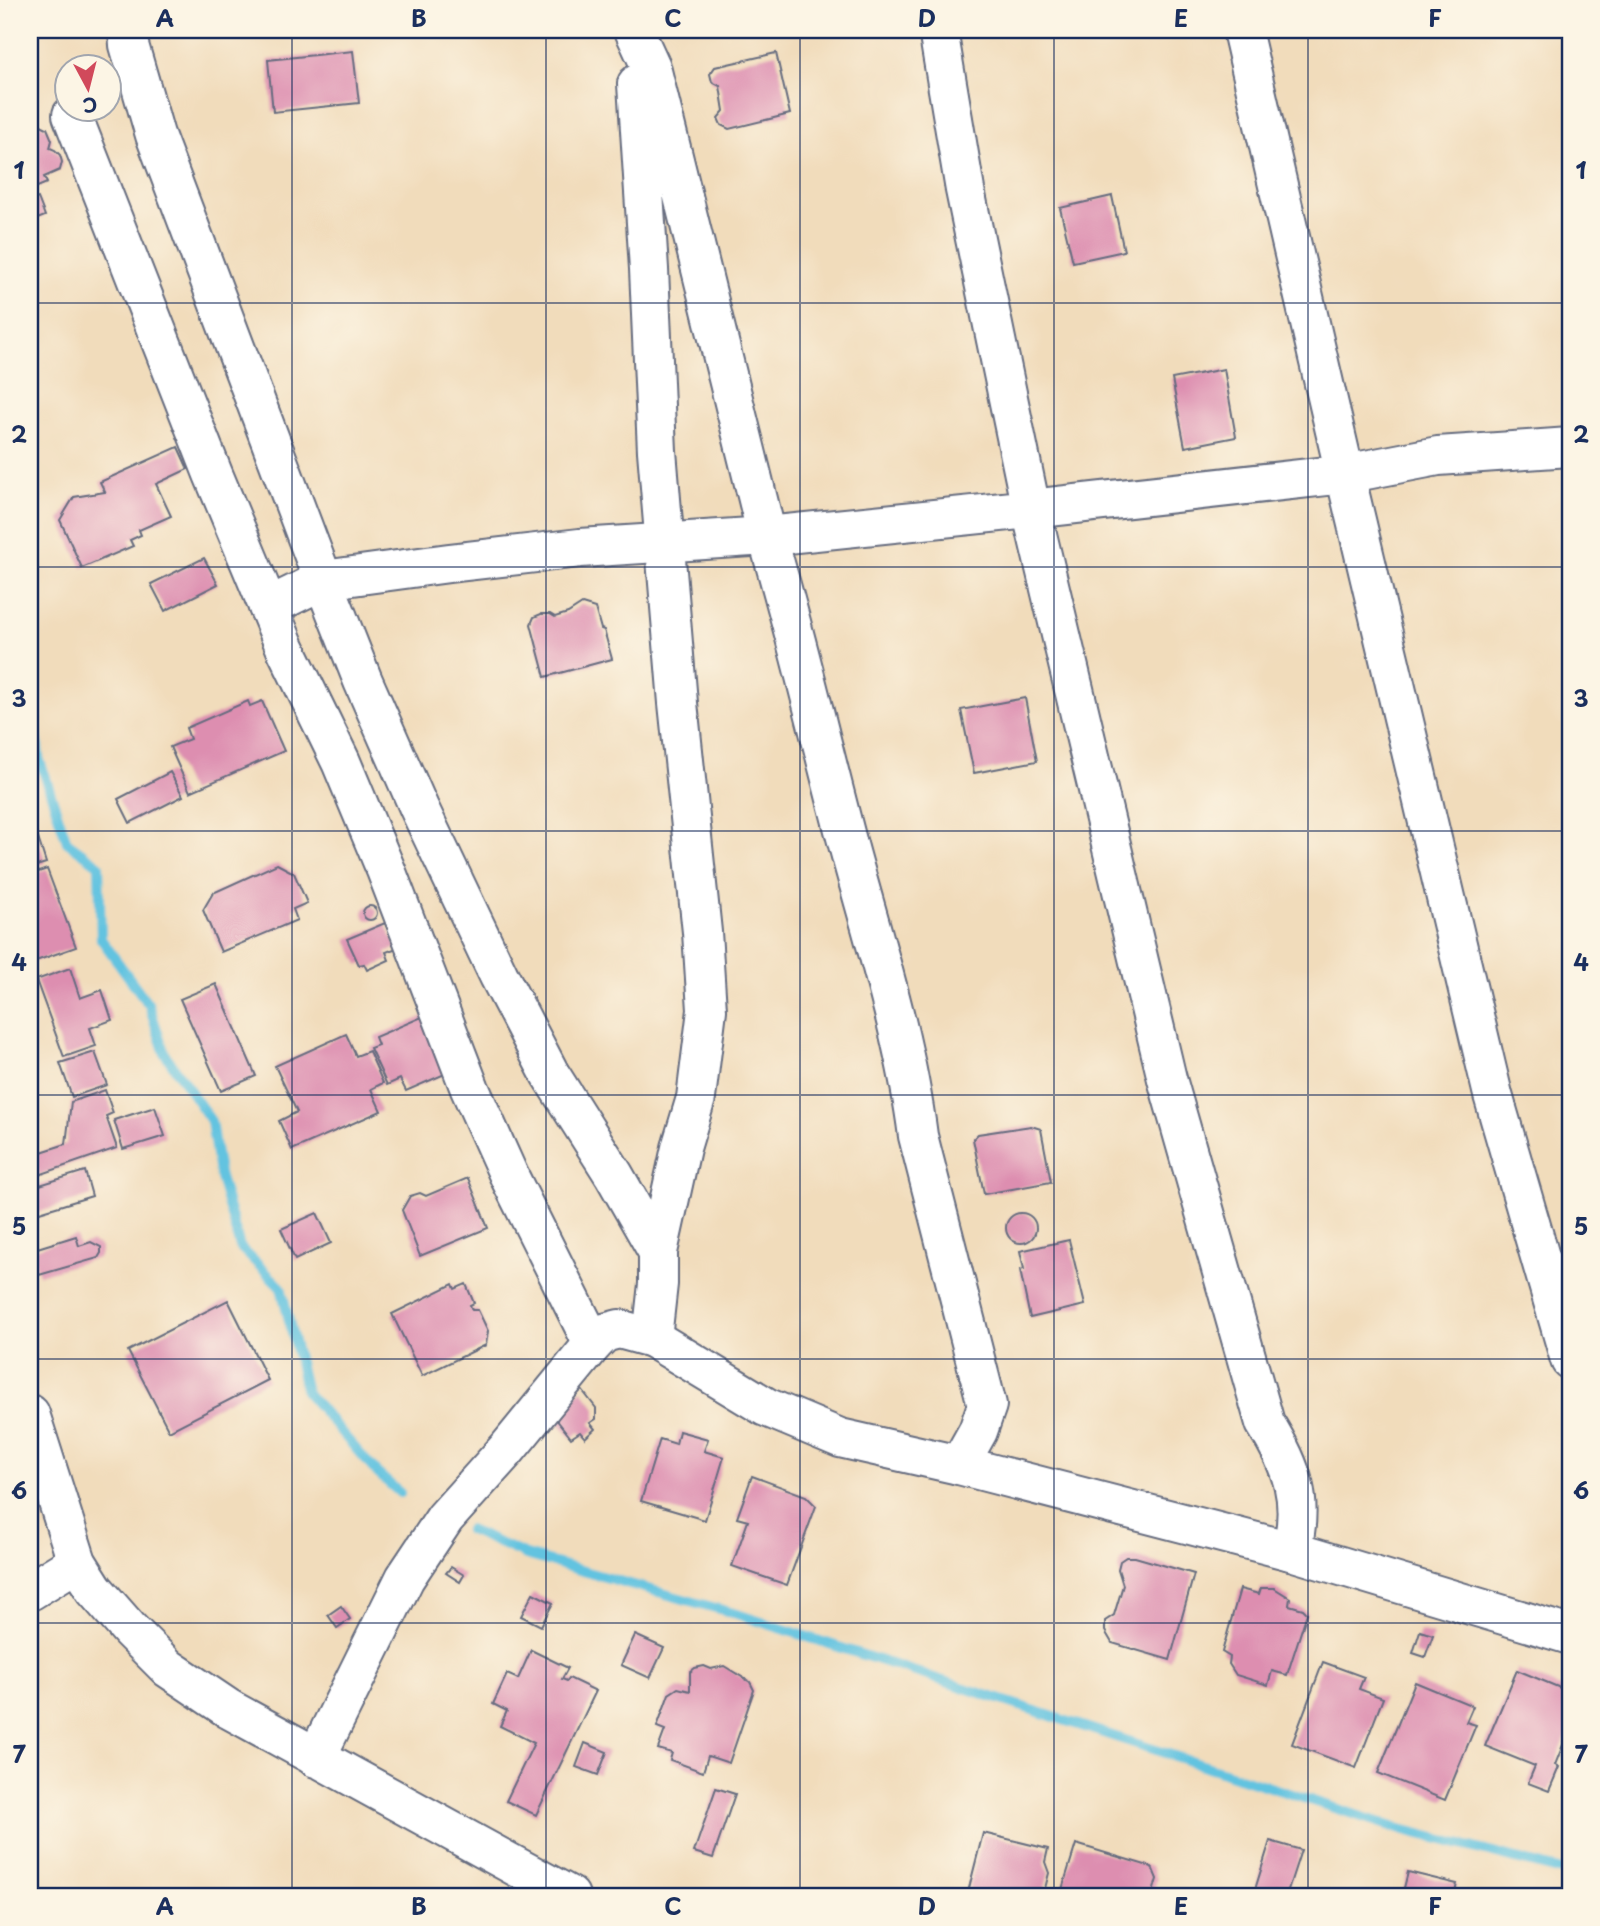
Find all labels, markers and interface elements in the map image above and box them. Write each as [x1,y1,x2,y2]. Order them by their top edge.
text: A [156,0,174,35]
text: B [411,0,427,35]
text: C [664,0,682,35]
text: D [918,0,936,35]
text: E [1174,0,1188,35]
text: F [1428,0,1442,35]
north arrow [52,52,122,122]
text: С [81,91,99,121]
text: 1 [14,152,25,187]
text: 1 [1576,152,1587,187]
text: 2 [11,416,27,451]
text: 2 [1573,416,1589,451]
text: 3 [11,680,27,715]
text: 3 [1573,680,1589,715]
text: 4 [11,944,27,979]
text: 4 [1573,944,1589,979]
text: 5 [12,1208,26,1243]
text: 5 [1574,1208,1588,1243]
text: 6 [11,1472,27,1507]
text: 6 [1573,1472,1589,1507]
text: 7 [12,1736,26,1771]
text: 7 [1574,1736,1588,1771]
text: A [156,1888,174,1923]
text: B [411,1888,427,1923]
text: C [664,1888,682,1923]
text: D [918,1888,936,1923]
text: E [1174,1888,1188,1923]
text: F [1428,1888,1442,1923]

